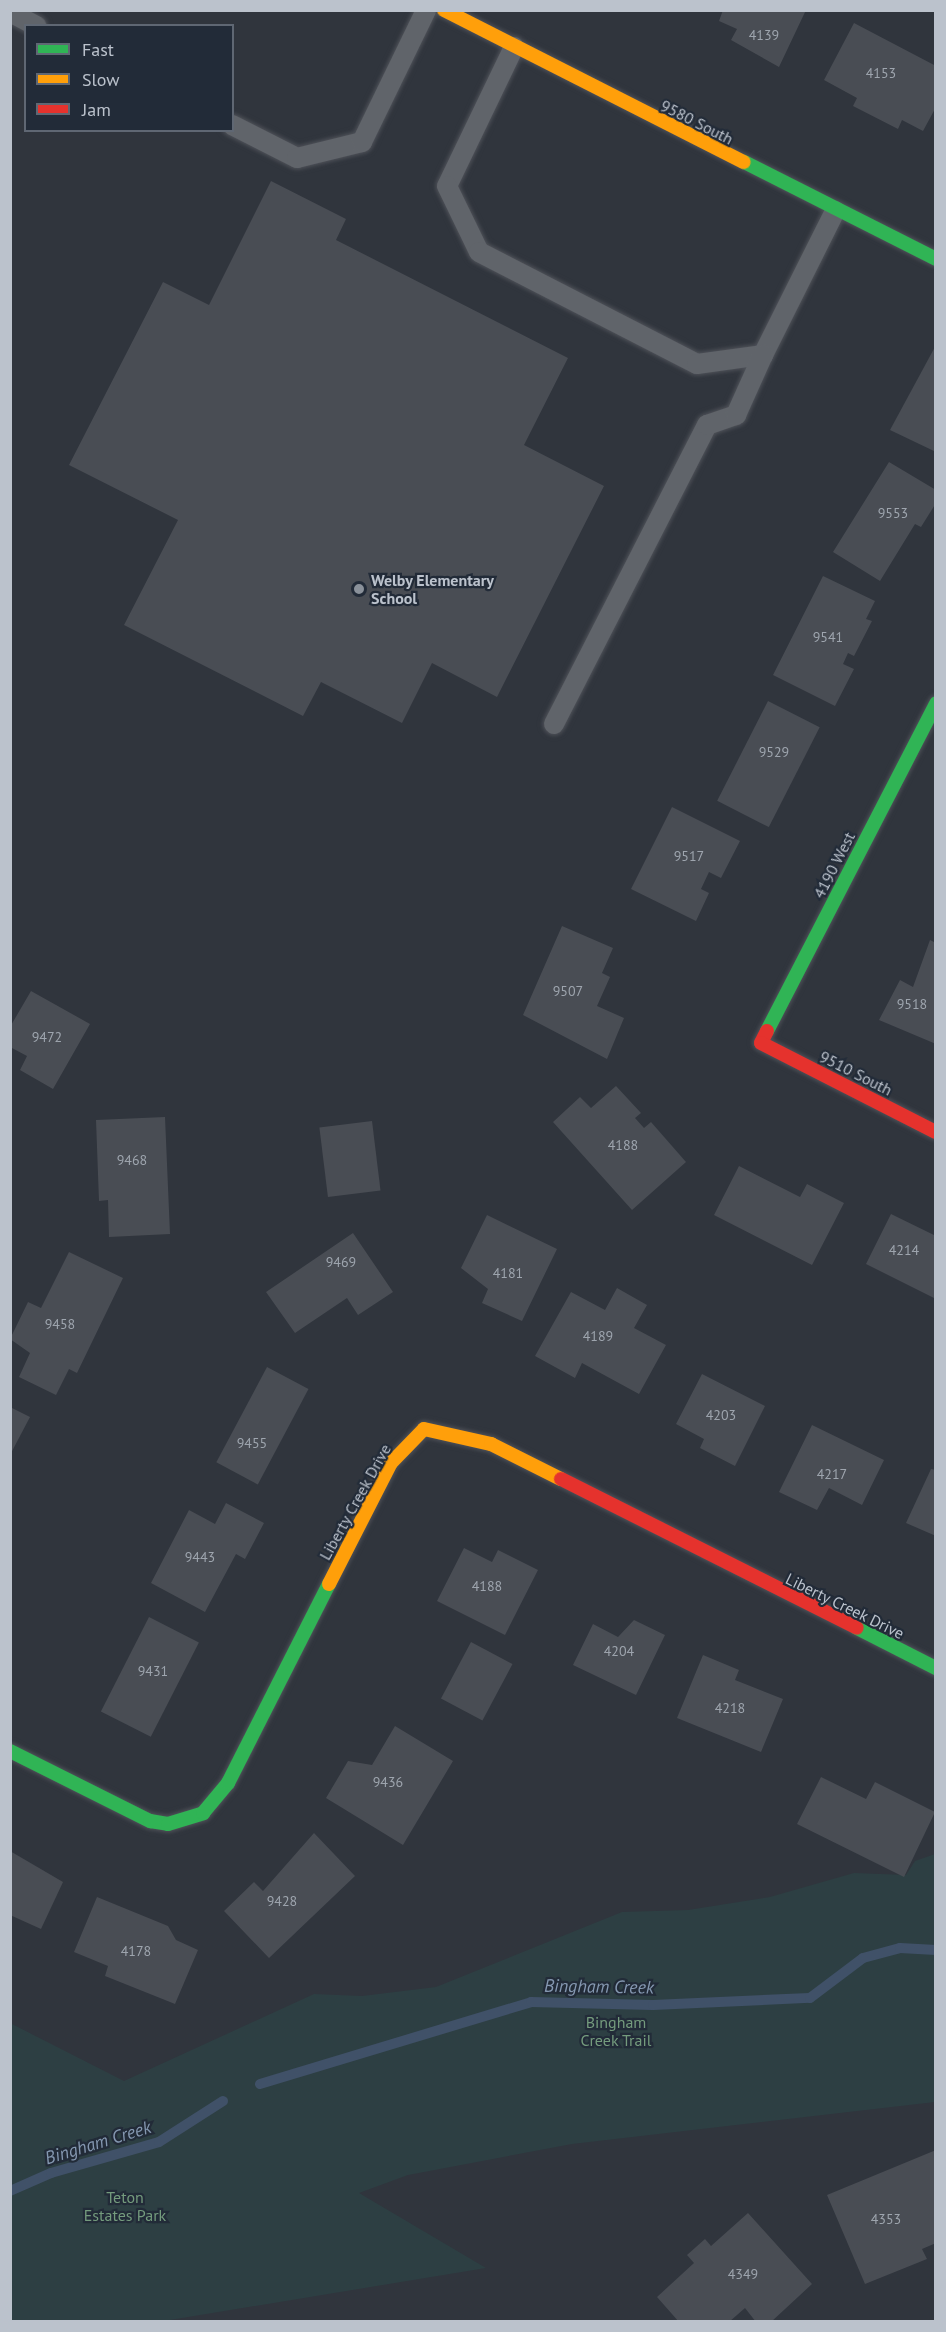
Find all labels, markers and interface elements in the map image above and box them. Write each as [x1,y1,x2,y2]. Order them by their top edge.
legend [24,24,234,132]
house number: 4139 [749,27,779,43]
text: Fast [82,38,114,61]
house number: 4153 [866,65,896,81]
text: Slow [82,68,120,91]
street label: 9580 South [657,96,737,148]
text: Jam [82,98,111,121]
house number: 9553 [878,505,908,521]
place label: Welby Elementary School [371,570,495,608]
marker: Welby Elementary School [352,582,366,596]
house number: 9541 [813,629,843,645]
house number: 9529 [759,744,789,760]
street label: 4190 West [809,829,859,901]
house number: 9517 [674,848,704,864]
house number: 9507 [553,983,583,999]
house number: 9518 [897,996,927,1012]
house number: 9472 [32,1029,62,1045]
street label: 9510 South [816,1047,896,1099]
house number: 4188 [608,1137,638,1153]
house number: 9468 [117,1152,147,1168]
house number: 4214 [889,1242,919,1258]
house number: 9469 [326,1254,356,1270]
house number: 4181 [493,1265,523,1281]
house number: 9458 [45,1316,75,1332]
house number: 4189 [583,1328,613,1344]
house number: 4203 [706,1407,736,1423]
house number: 9455 [237,1435,267,1451]
street label: Liberty Creek Drive [315,1440,395,1564]
house number: 4217 [817,1466,847,1482]
house number: 9443 [185,1549,215,1565]
street label: Liberty Creek Drive [782,1569,908,1643]
house number: 4188 [472,1578,502,1594]
house number: 4204 [604,1643,634,1659]
house number: 9431 [138,1663,168,1679]
house number: 4218 [715,1700,745,1716]
house number: 9436 [373,1774,403,1790]
house number: 9428 [267,1893,297,1909]
house number: 4178 [121,1943,151,1959]
water label: Bingham Creek [544,1975,654,1999]
park label: Bingham Creek Trail [580,2012,652,2050]
water label: Bingham Creek [42,2117,154,2169]
park label: Teton Estates Park [84,2187,166,2225]
house number: 4353 [871,2211,901,2227]
house number: 4349 [728,2266,758,2282]

